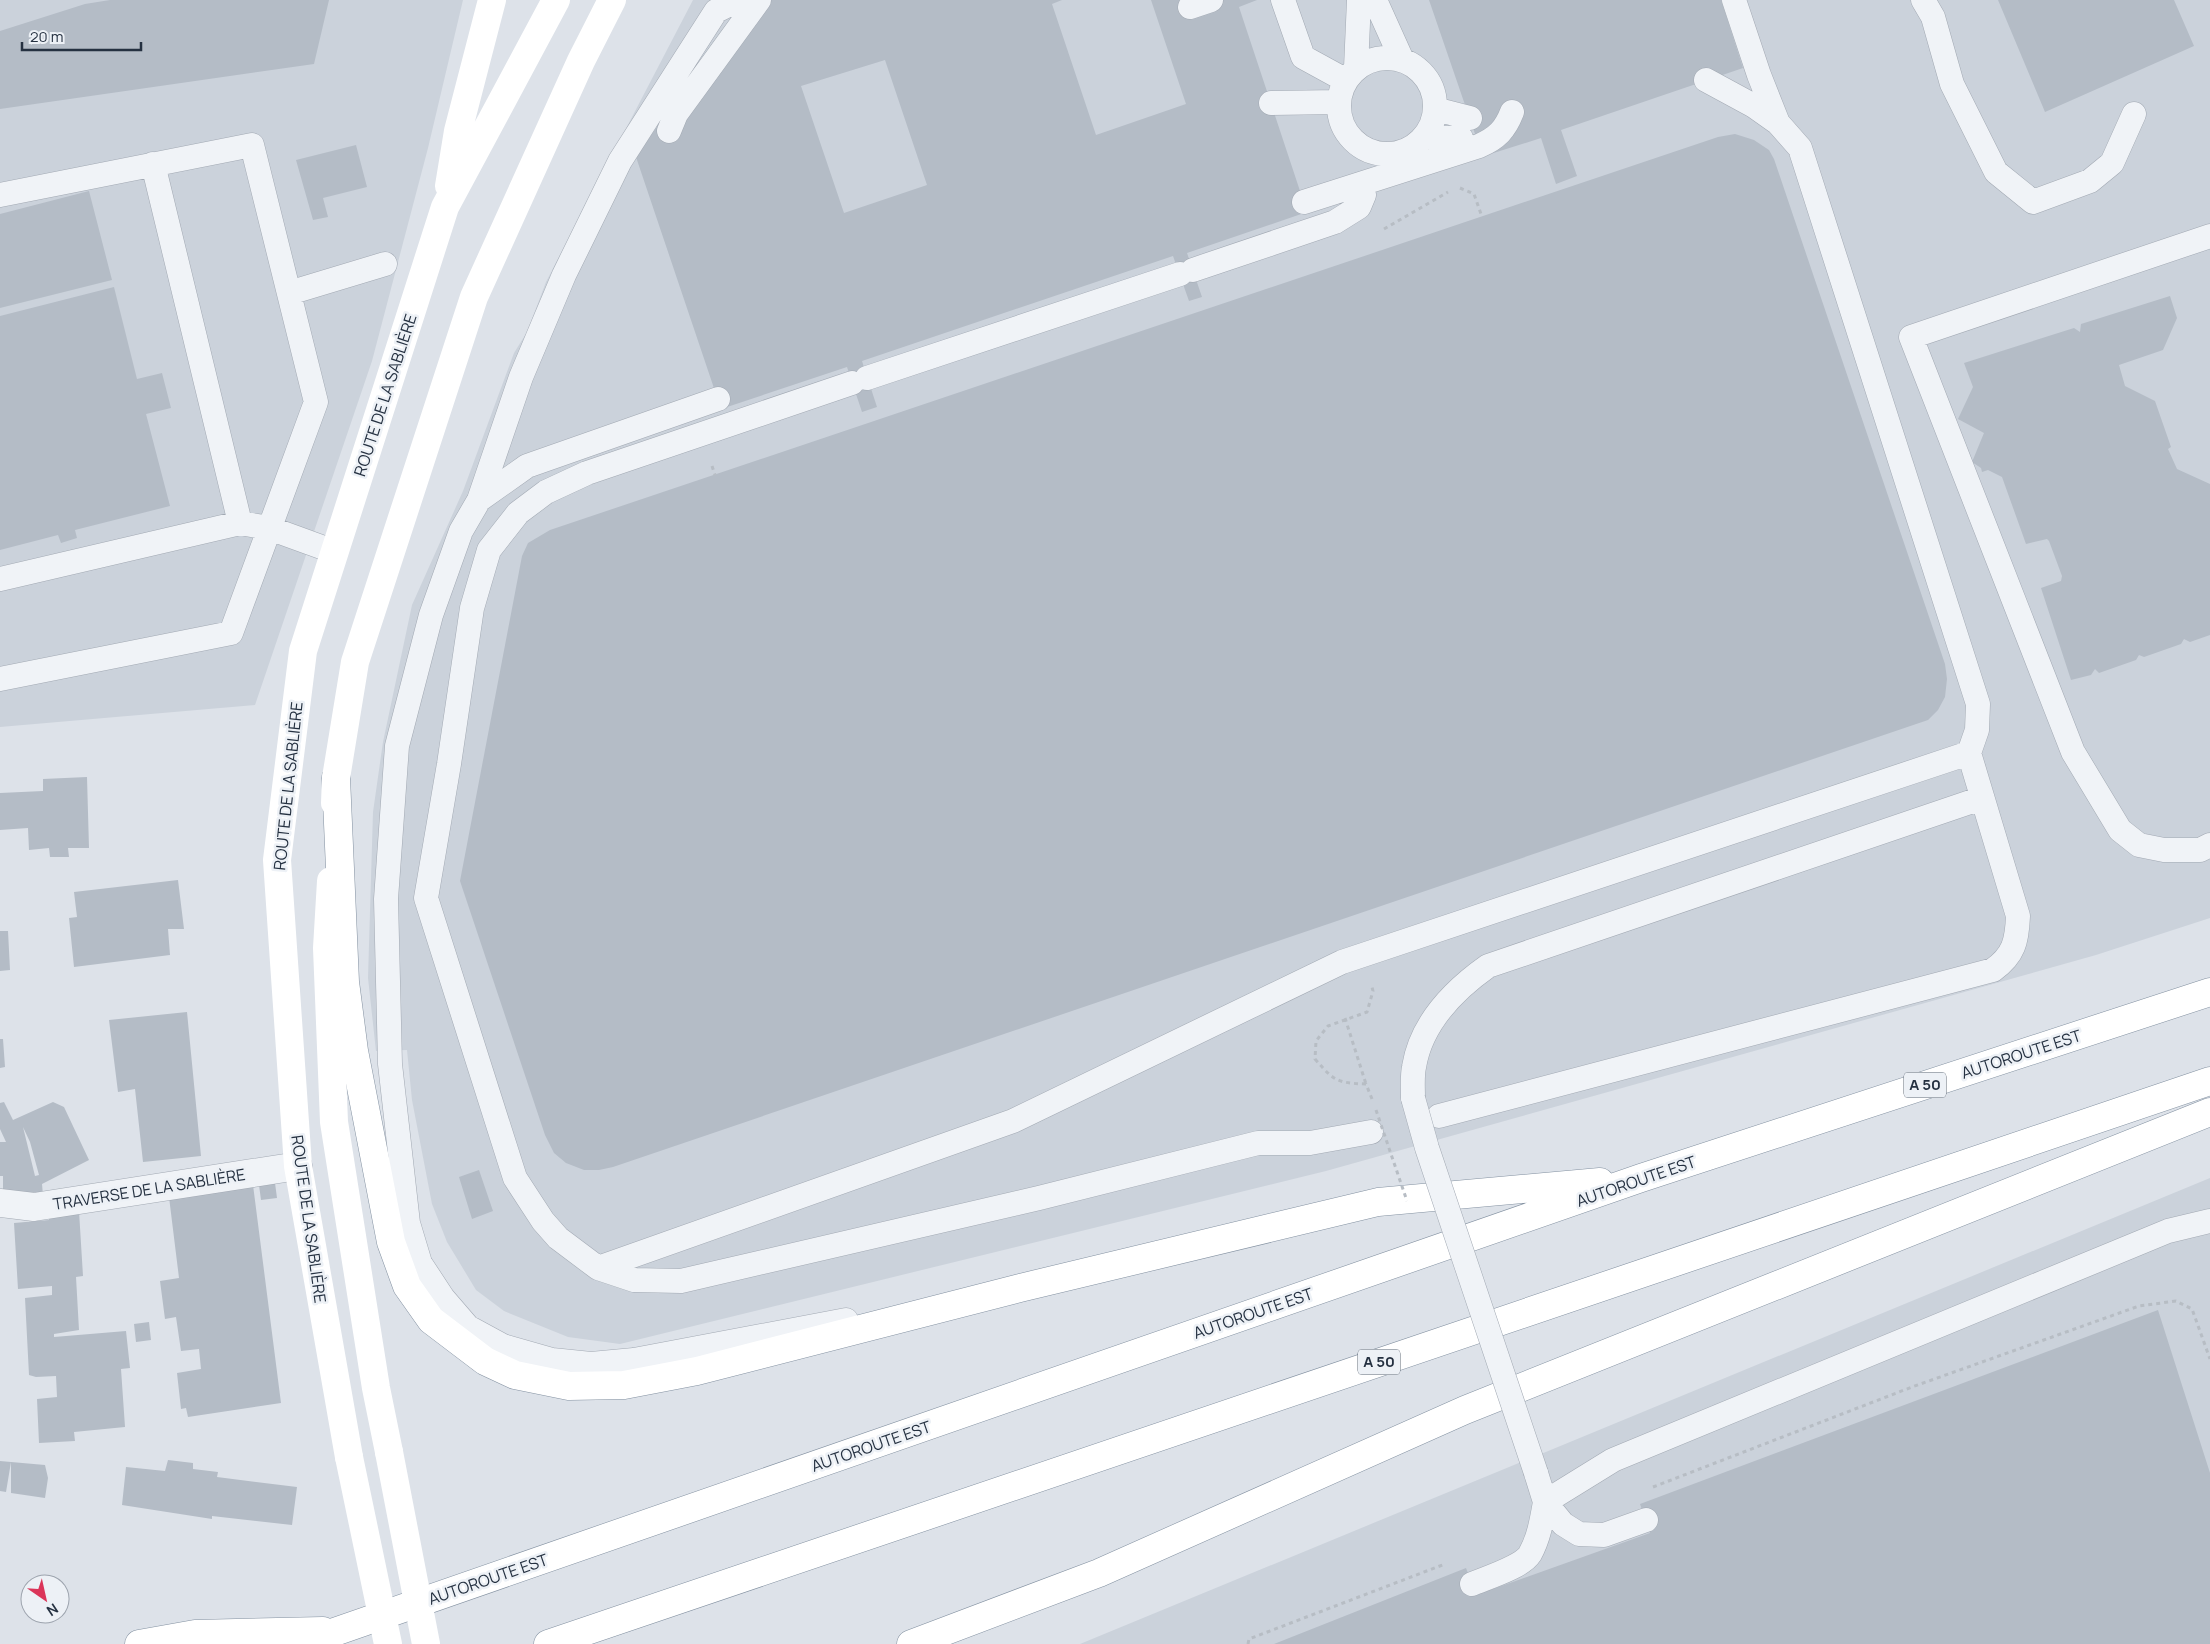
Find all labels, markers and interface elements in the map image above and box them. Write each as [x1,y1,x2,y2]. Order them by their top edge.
scale bar [22,20,141,52]
text: 20 m [30,26,63,47]
street label: ROUTE DE LA SABLIÈRE [348,311,422,479]
street label: ROUTE DE LA SABLIÈRE [268,701,308,871]
street label: AUTOROUTE EST [1958,1024,2084,1084]
road number: A 50 [1904,1072,1946,1098]
street label: ROUTE DE LA SABLIÈRE [286,1134,332,1304]
street label: AUTOROUTE EST [1573,1150,1699,1212]
street label: TRAVERSE DE LA SABLIÈRE [51,1163,247,1215]
street label: AUTOROUTE EST [1190,1282,1316,1344]
road number: A 50 [1358,1350,1400,1374]
street label: AUTOROUTE EST [808,1415,934,1477]
street label: AUTOROUTE EST [425,1548,551,1610]
north arrow [20,1574,70,1624]
text: N [43,1600,62,1621]

